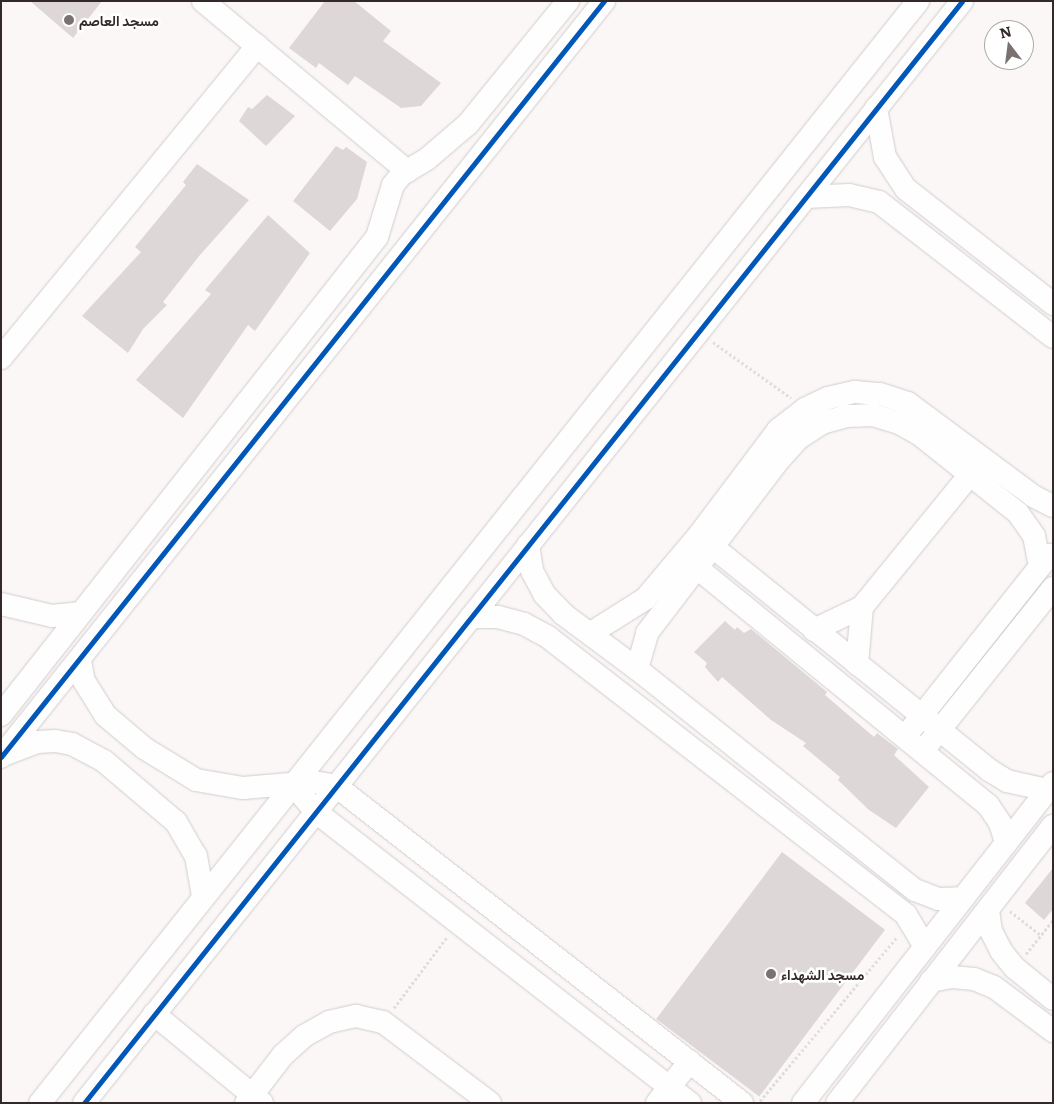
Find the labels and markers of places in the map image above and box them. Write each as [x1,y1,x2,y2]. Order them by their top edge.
place label: مسجد العاصم [79,12,159,28]
marker: مسجد العاصم [63,14,75,26]
place label: مسجد الشهداء [781,966,864,982]
marker: مسجد الشهداء [765,968,777,980]

